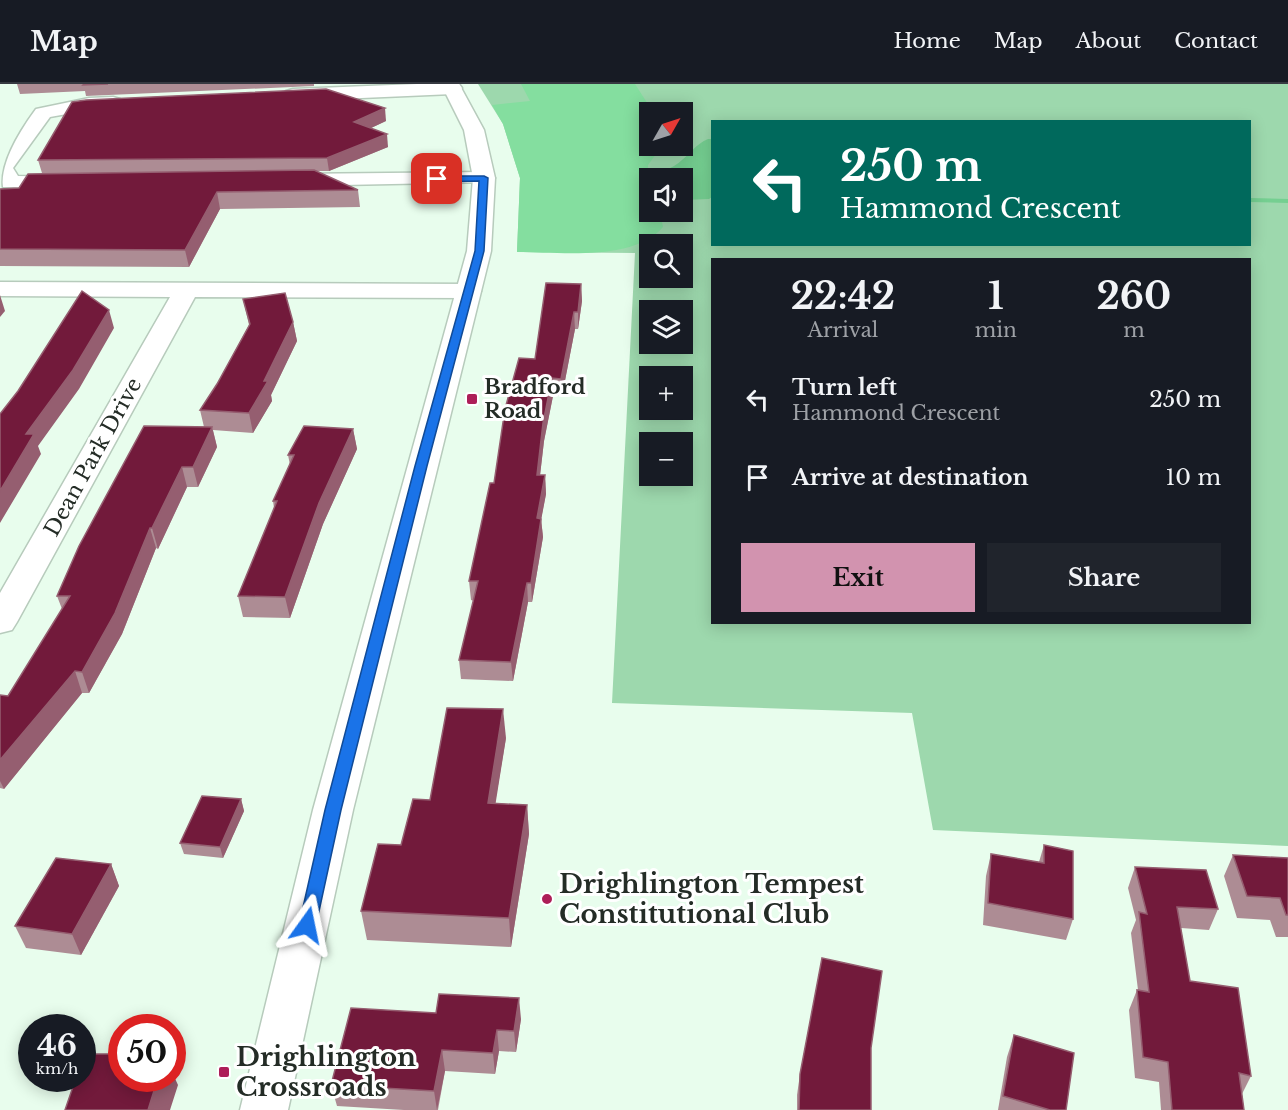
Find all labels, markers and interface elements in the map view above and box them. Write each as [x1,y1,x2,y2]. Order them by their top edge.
text: Map [30,24,98,59]
text: Home [894,28,961,54]
text: Map [994,28,1042,54]
text: About [1075,28,1141,54]
text: Contact [1174,28,1258,54]
north arrow [639,102,693,156]
map controls [639,102,693,486]
text: 250 m [840,140,982,192]
icon: left [741,144,819,222]
pin [411,153,462,204]
icon: arrive [420,162,453,195]
button: sound [639,168,693,222]
text: Hammond Crescent [840,192,1121,225]
button: search [639,234,693,288]
text: 22:42 [791,274,895,319]
text: 1 [988,274,1004,319]
text: 260 [1096,274,1171,319]
button: layers [639,300,693,354]
text: Arrival [807,318,878,342]
text: min [975,318,1017,342]
text: m [1123,318,1145,342]
button: + [639,366,693,420]
street label: Dean Park Drive [39,373,147,541]
place label: Bradford Road [484,374,586,424]
text: Turn left [792,374,897,401]
icon: left [741,383,774,416]
text: 250 m [1149,386,1221,413]
marker: Bradford Road [465,392,479,406]
text: Hammond Crescent [792,401,1000,425]
button: − [639,432,693,486]
icon: arrive [741,461,774,494]
text: Arrive at destination [792,464,1029,491]
text: 10 m [1166,464,1221,491]
button: Exit [741,543,975,612]
button: Share [987,543,1221,612]
place label: Drighlington Tempest Constitutional Club [559,868,864,930]
marker: Drighlington Tempest Constitutional Club [540,892,554,906]
position arrow [275,893,339,957]
speed limit sign: 50 [108,1014,186,1092]
text: 46 [37,1027,77,1064]
place label: Drighlington Crossroads [236,1041,416,1103]
text: km/h [36,1059,78,1078]
marker: Drighlington Crossroads [217,1065,231,1079]

